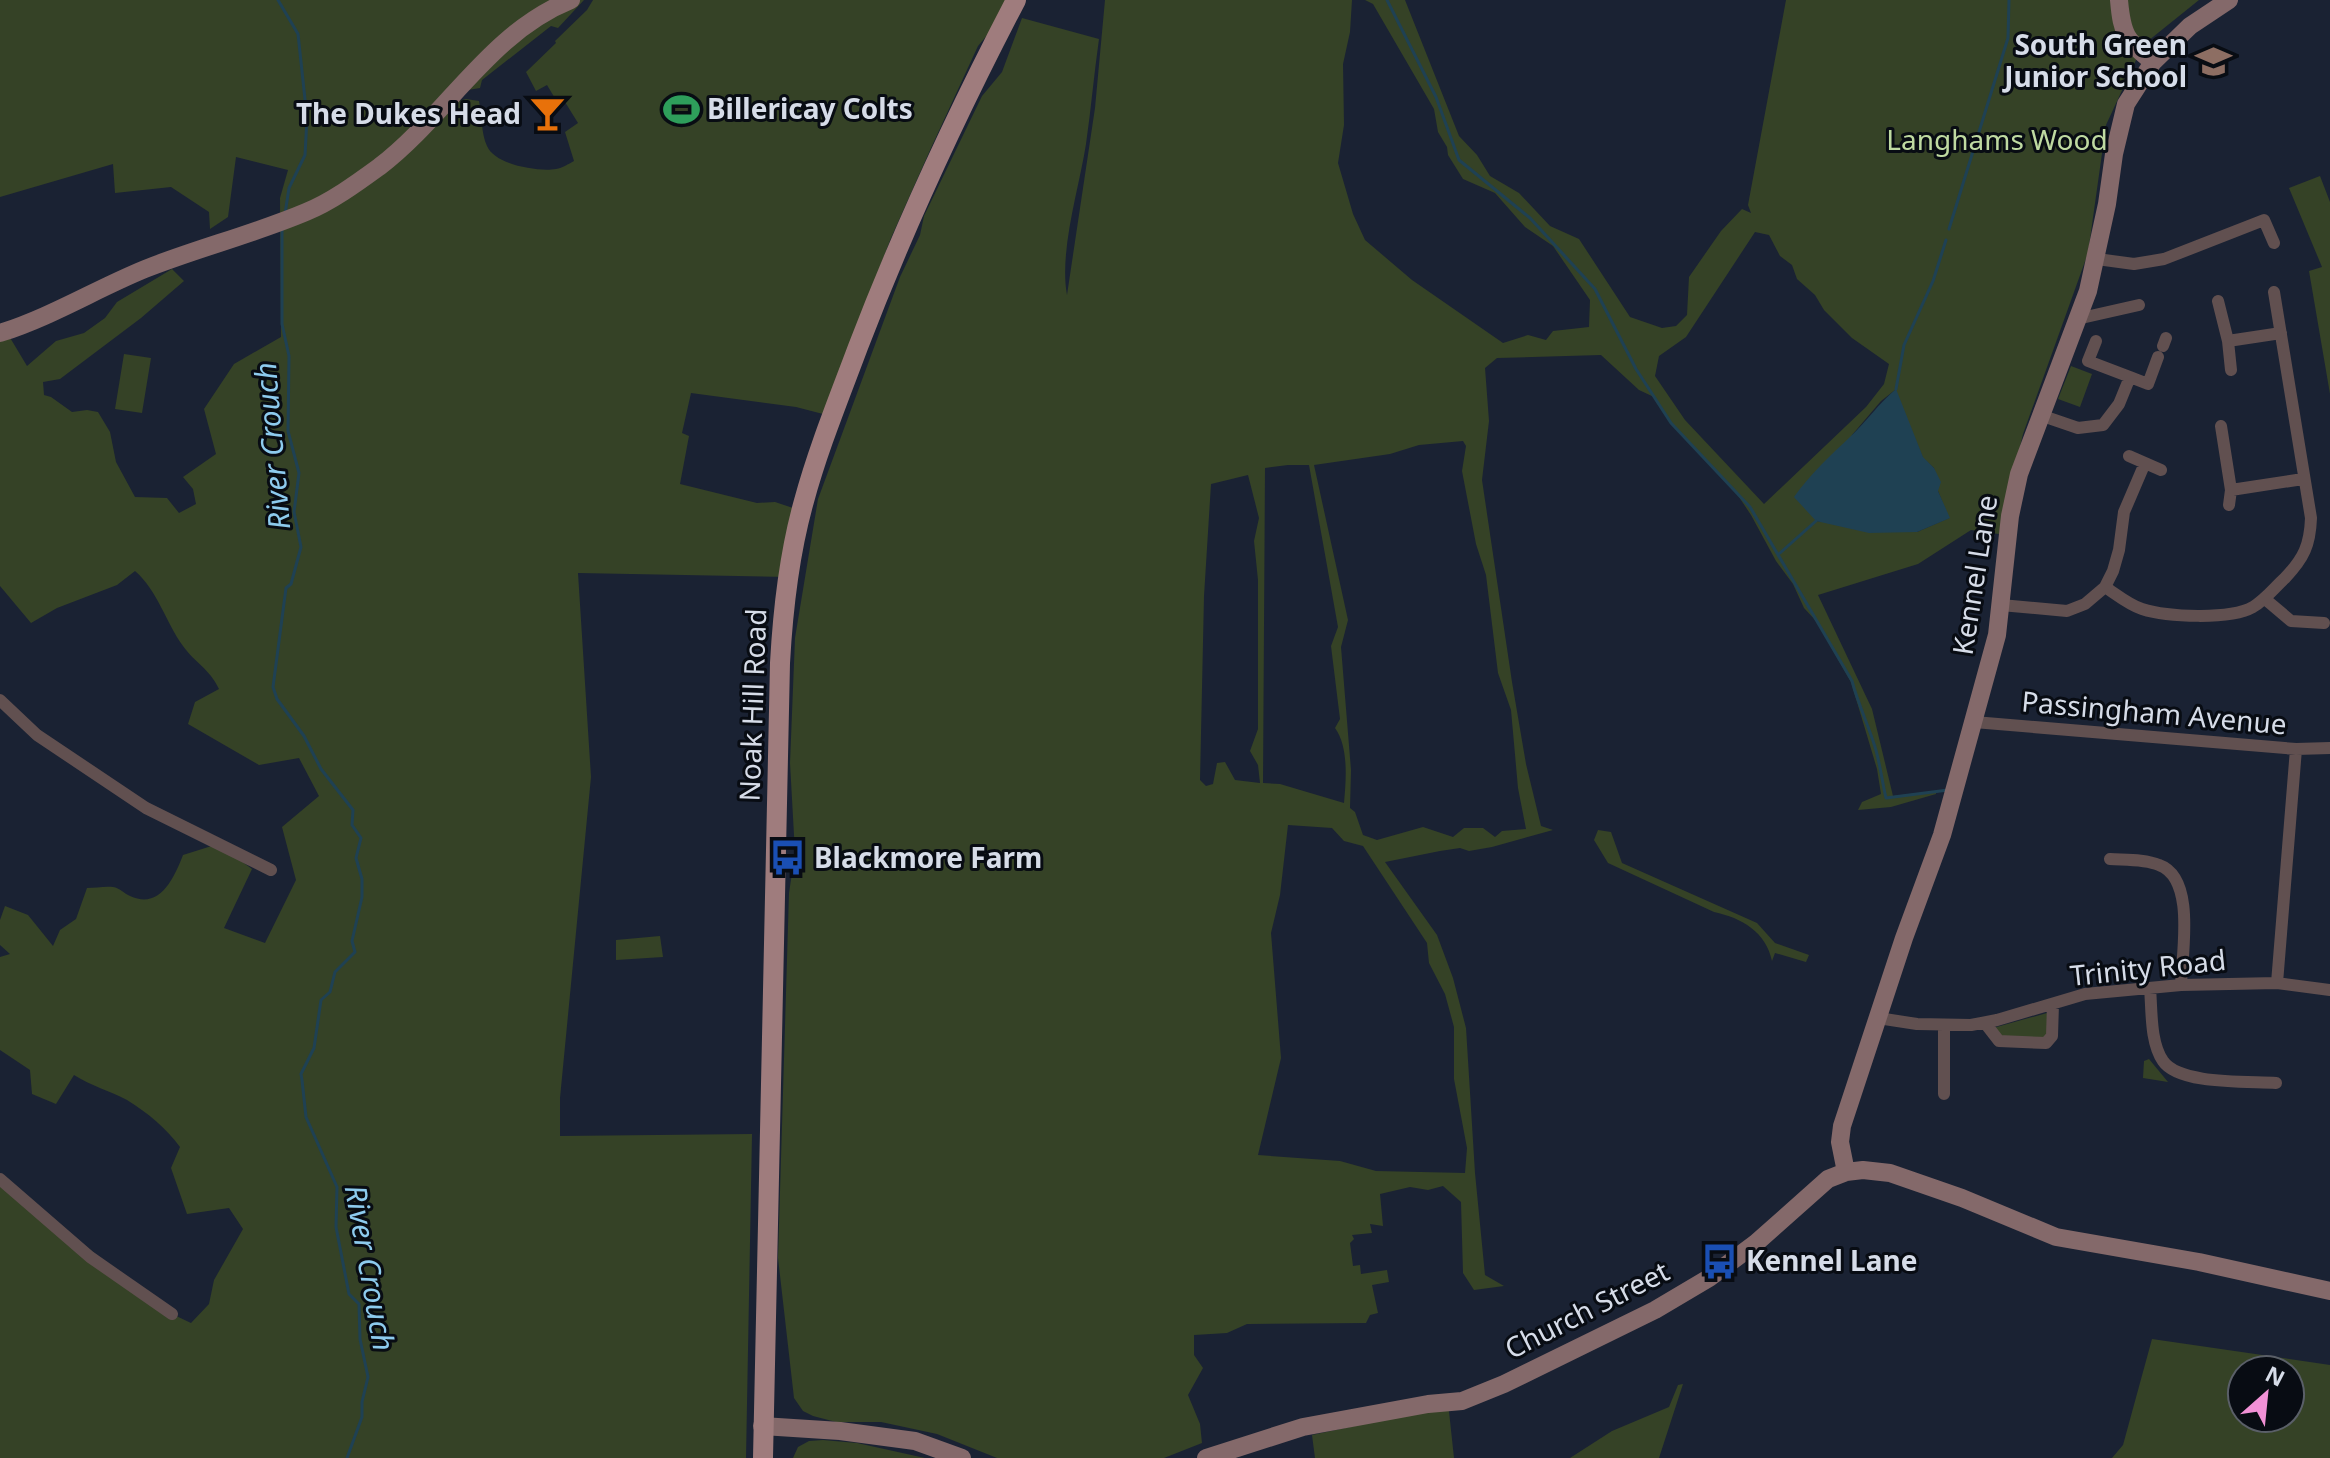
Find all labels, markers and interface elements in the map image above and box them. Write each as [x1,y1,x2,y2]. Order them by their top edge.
place label: South Green Junior School [2001,25,2187,95]
school or university icon: South Green Junior School [2194,42,2232,80]
place label: Billericay Colts [707,89,913,127]
sports icon: Billericay Colts [662,90,700,128]
place label: The Dukes Head [296,94,521,132]
bar icon: The Dukes Head [528,95,566,133]
park label: Langhams Wood [1886,120,2108,158]
water label: River Crouch [244,361,299,532]
street label: Kennel Lane [1943,492,2005,658]
street label: Noak Hill Road [730,608,774,802]
street label: Passingham Avenue [2020,681,2288,743]
place label: Blackmore Farm [814,838,1042,876]
bus stop icon: Blackmore Farm [769,839,807,877]
street label: Trinity Road [2068,940,2228,994]
water label: River Crouch [336,1182,405,1354]
place label: Kennel Lane [1746,1241,1917,1279]
bus stop icon: Kennel Lane [1701,1242,1739,1280]
street label: Church Street [1498,1251,1675,1367]
north arrow [2226,1354,2306,1434]
text: N [2261,1358,2290,1393]

